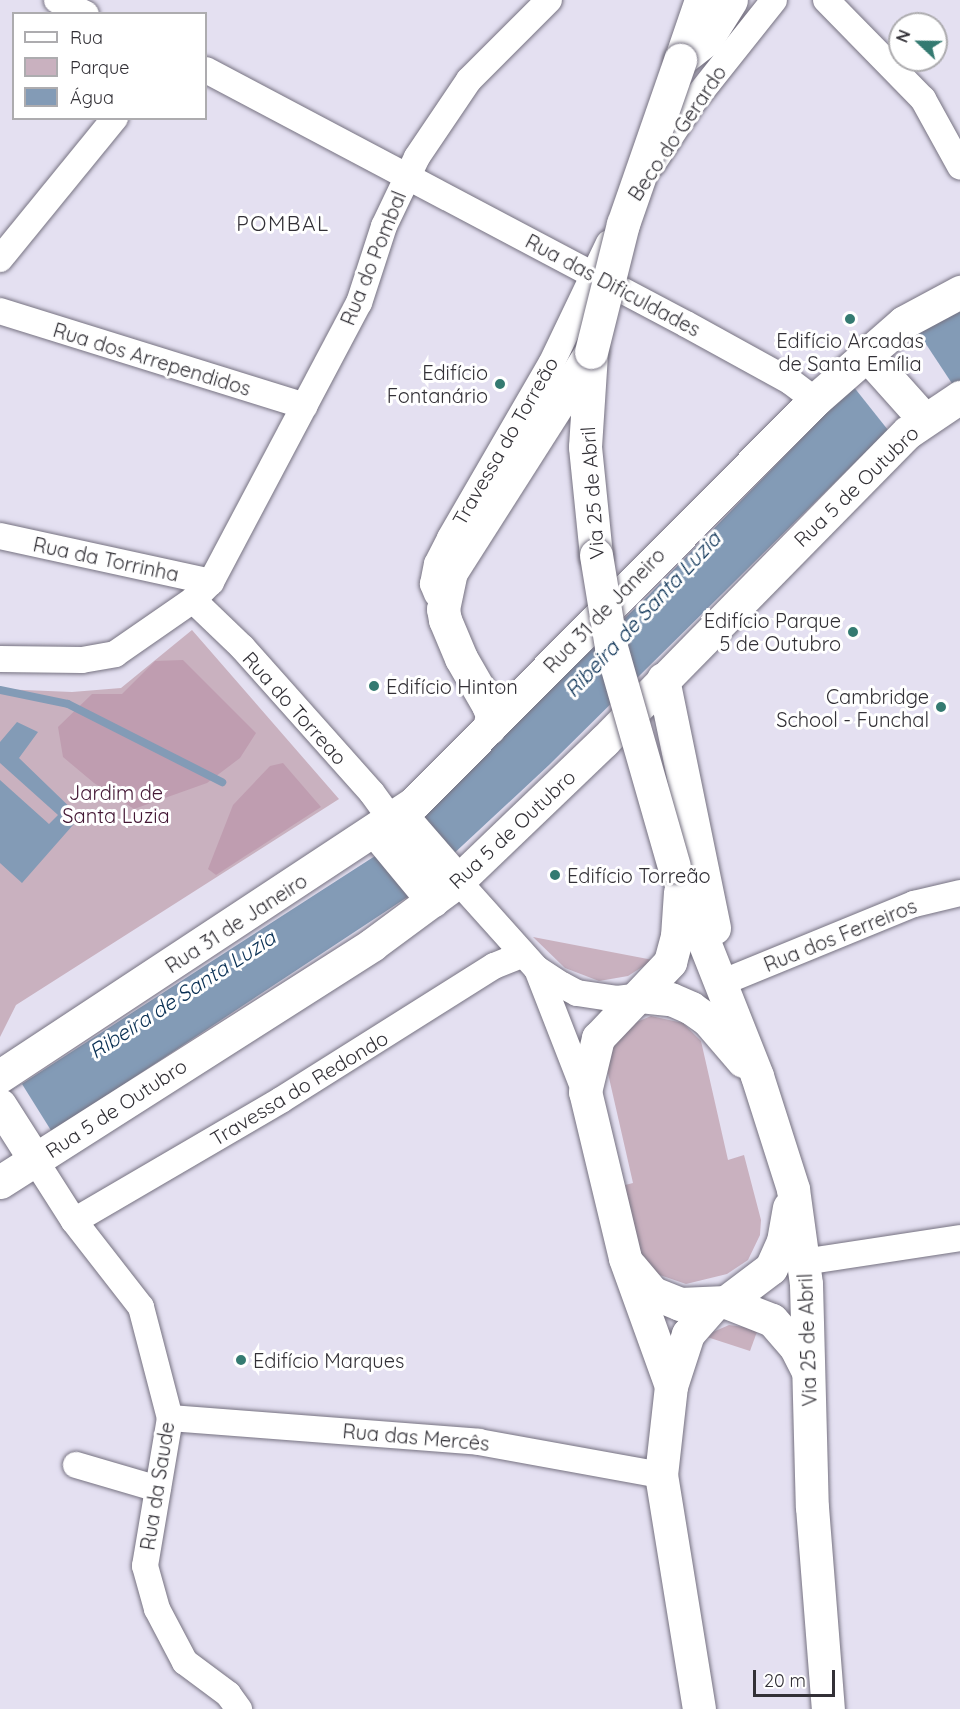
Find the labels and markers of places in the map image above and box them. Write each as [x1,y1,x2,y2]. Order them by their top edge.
marker: Edifício Arcadas de Santa Emília [843,312,857,326]
place label: Edifício Arcadas de Santa Emília [776,328,924,375]
place label: Edifício Fontanário [387,360,488,407]
marker: Edifício Fontanário [493,377,507,391]
place label: Edifício Parque 5 de Outubro [704,608,841,655]
marker: Edifício Parque 5 de Outubro [846,625,860,639]
place label: Edifício Hinton [386,674,518,698]
marker: Edifício Hinton [367,679,381,693]
place label: Cambridge School - Funchal [776,684,929,731]
marker: Cambridge School - Funchal [934,700,948,714]
place label: Edifício Torreão [567,863,711,887]
marker: Edifício Torreão [548,868,562,882]
place label: Edifício Marques [253,1348,404,1372]
marker: Edifício Marques [234,1353,248,1367]

